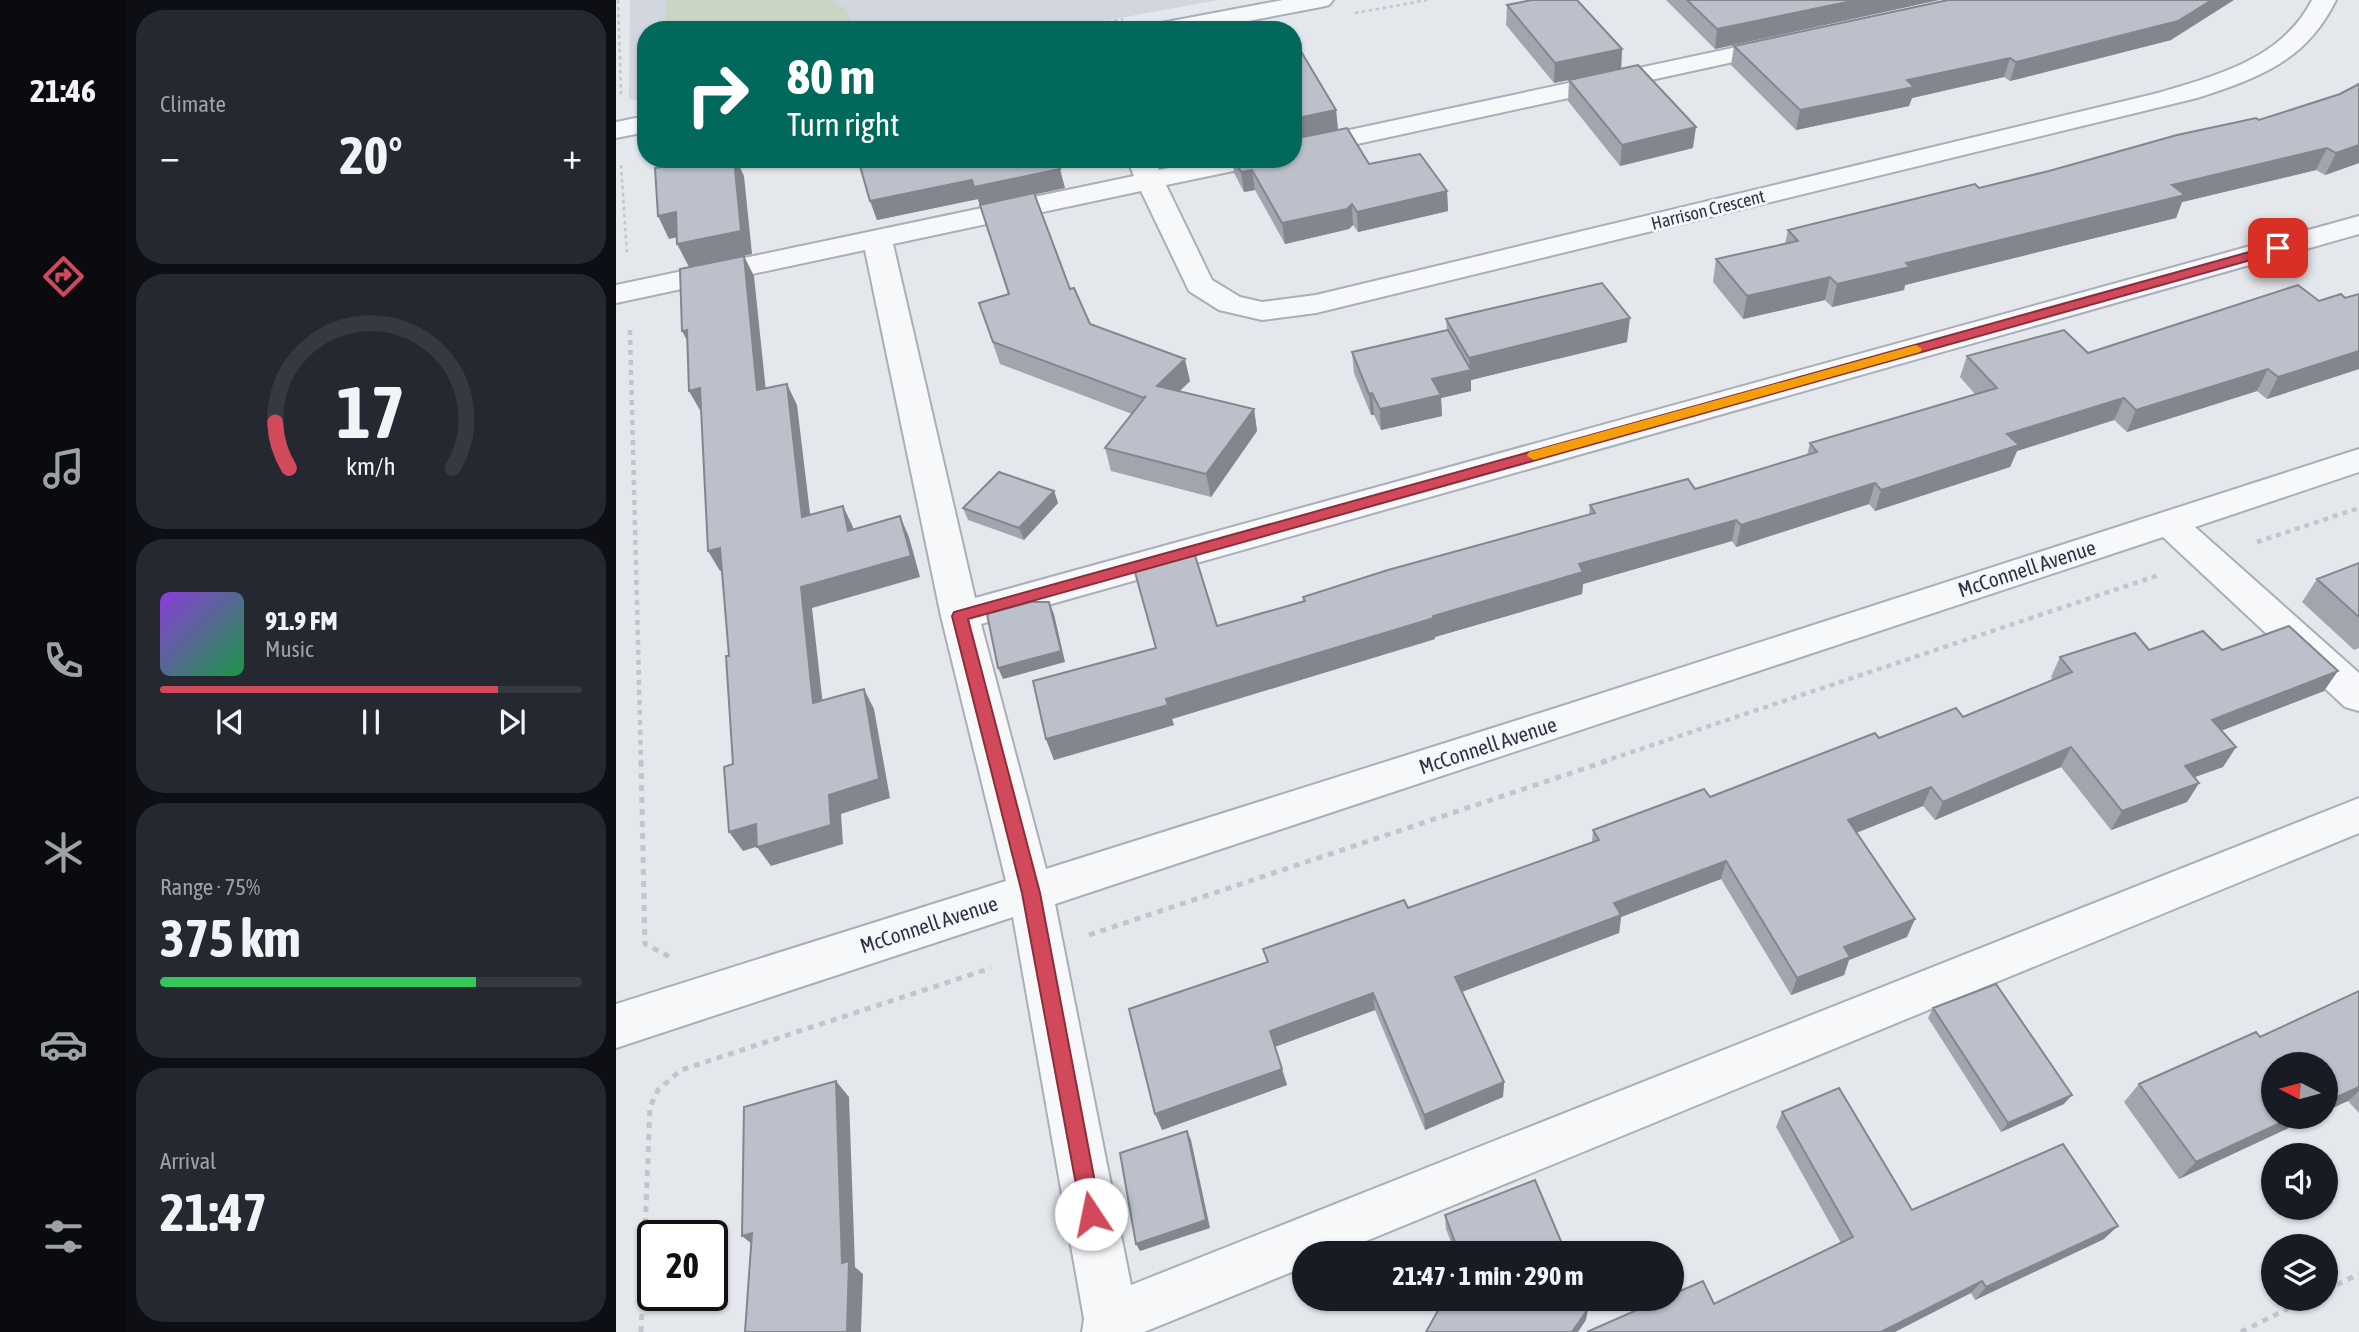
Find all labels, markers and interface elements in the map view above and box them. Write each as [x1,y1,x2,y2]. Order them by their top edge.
text: 80 m [787,48,875,104]
icon: right [672,49,763,140]
text: 21:46 [30,72,96,109]
text: Climate [160,91,226,117]
text: Turn right [787,106,900,143]
text: 20° [339,125,403,185]
text: − [160,134,180,177]
text: + [562,134,582,177]
street label: Harrison Crescent [1649,185,1767,234]
pin [2248,218,2308,278]
icon: arrive [2259,229,2297,267]
icon: directions [39,252,88,301]
text: 17 [337,370,405,453]
icon: music [39,444,88,493]
text: km/h [346,451,396,479]
street label: McConnell Avenue [1955,535,2098,602]
text: 91.9 FM [265,606,338,636]
icon: phone [39,636,88,685]
text: Music [265,636,313,662]
icon: previous [211,703,249,741]
icon: pause [352,703,390,741]
icon: next [493,703,531,741]
street label: McConnell Avenue [1416,712,1559,779]
icon: climate [39,828,88,877]
text: Range · 75% [160,874,260,900]
street label: McConnell Avenue [857,891,1000,958]
text: 375 km [160,908,301,968]
icon: car [39,1020,88,1069]
north arrow [2261,1052,2338,1129]
map controls [2261,1052,2338,1311]
button: sound [2261,1143,2338,1220]
text: Arrival [160,1148,216,1174]
position arrow [1054,1177,1128,1251]
text: 21:47 [160,1182,267,1242]
icon: filters [39,1212,88,1261]
speed limit sign: 20 [637,1220,728,1311]
button: layers [2261,1234,2338,1311]
text: 21:47 · 1 min · 290 m [1393,1261,1583,1291]

